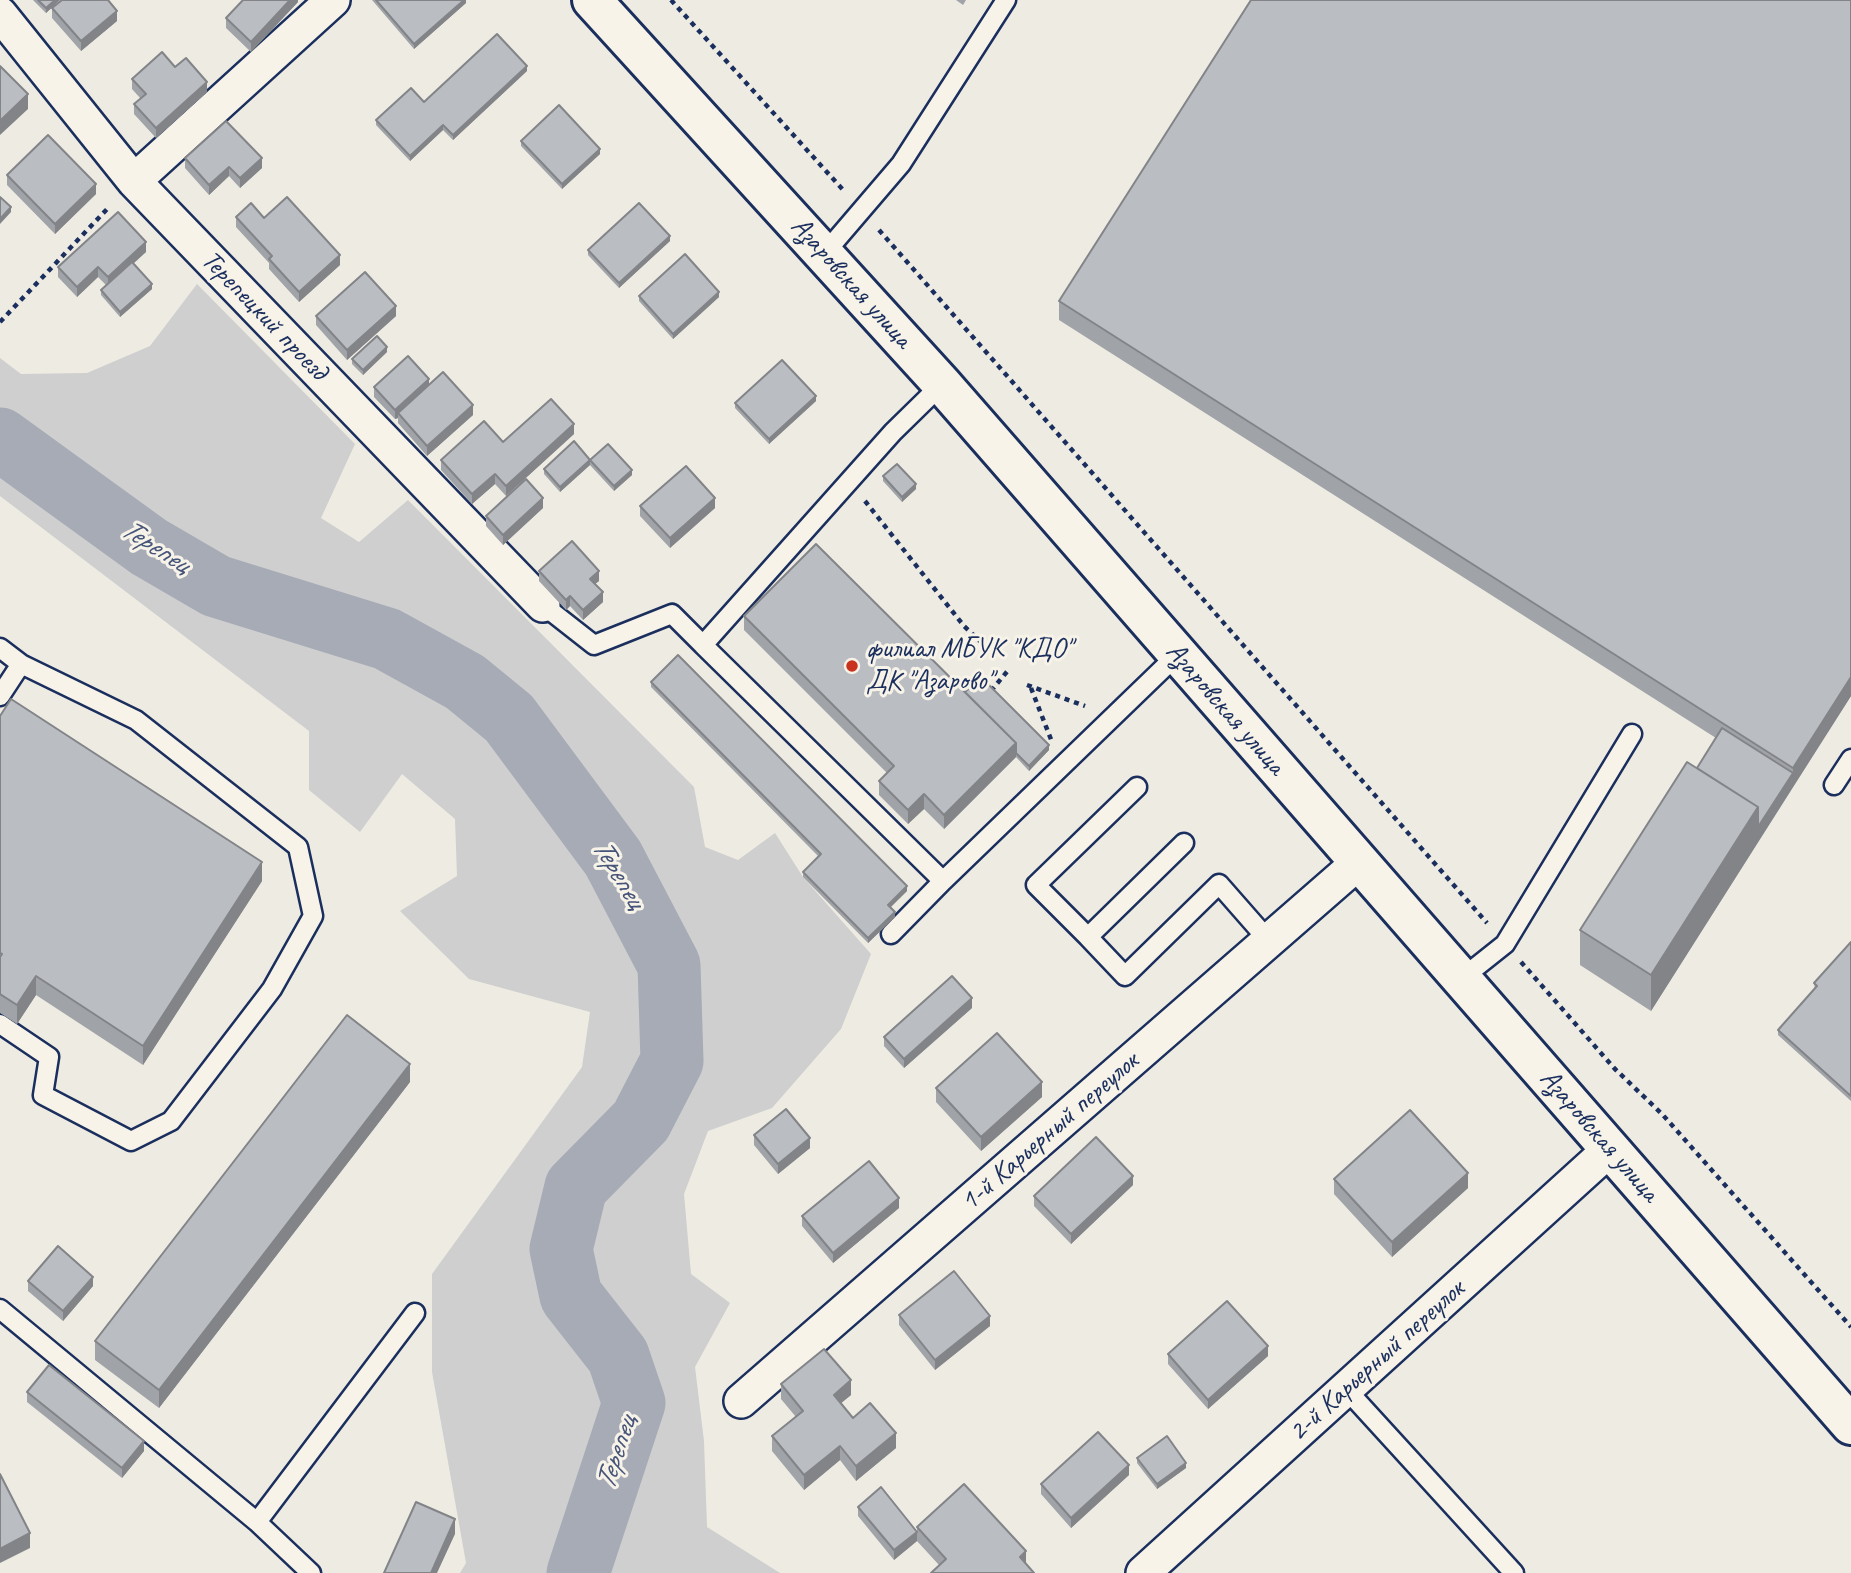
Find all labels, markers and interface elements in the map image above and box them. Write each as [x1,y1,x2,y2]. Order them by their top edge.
street label: Азаровская улица [783,210,919,356]
street label: Терепецкий проезд [194,244,334,388]
water label: Терепец [114,511,196,583]
place label: филиал МБУК "КДО" ДК "Азарово" [866,633,1072,699]
street label: Азаровская улица [1158,636,1292,782]
marker: филиал МБУК "КДО" ДК "Азарово" [844,658,860,674]
water label: Терепец [583,832,653,916]
street label: 1-й Карьерный переулок [954,1045,1146,1219]
street label: Азаровская улица [1532,1063,1666,1209]
street label: 2-й Карьерный переулок [1282,1273,1472,1449]
water label: Терепец [588,1412,646,1494]

